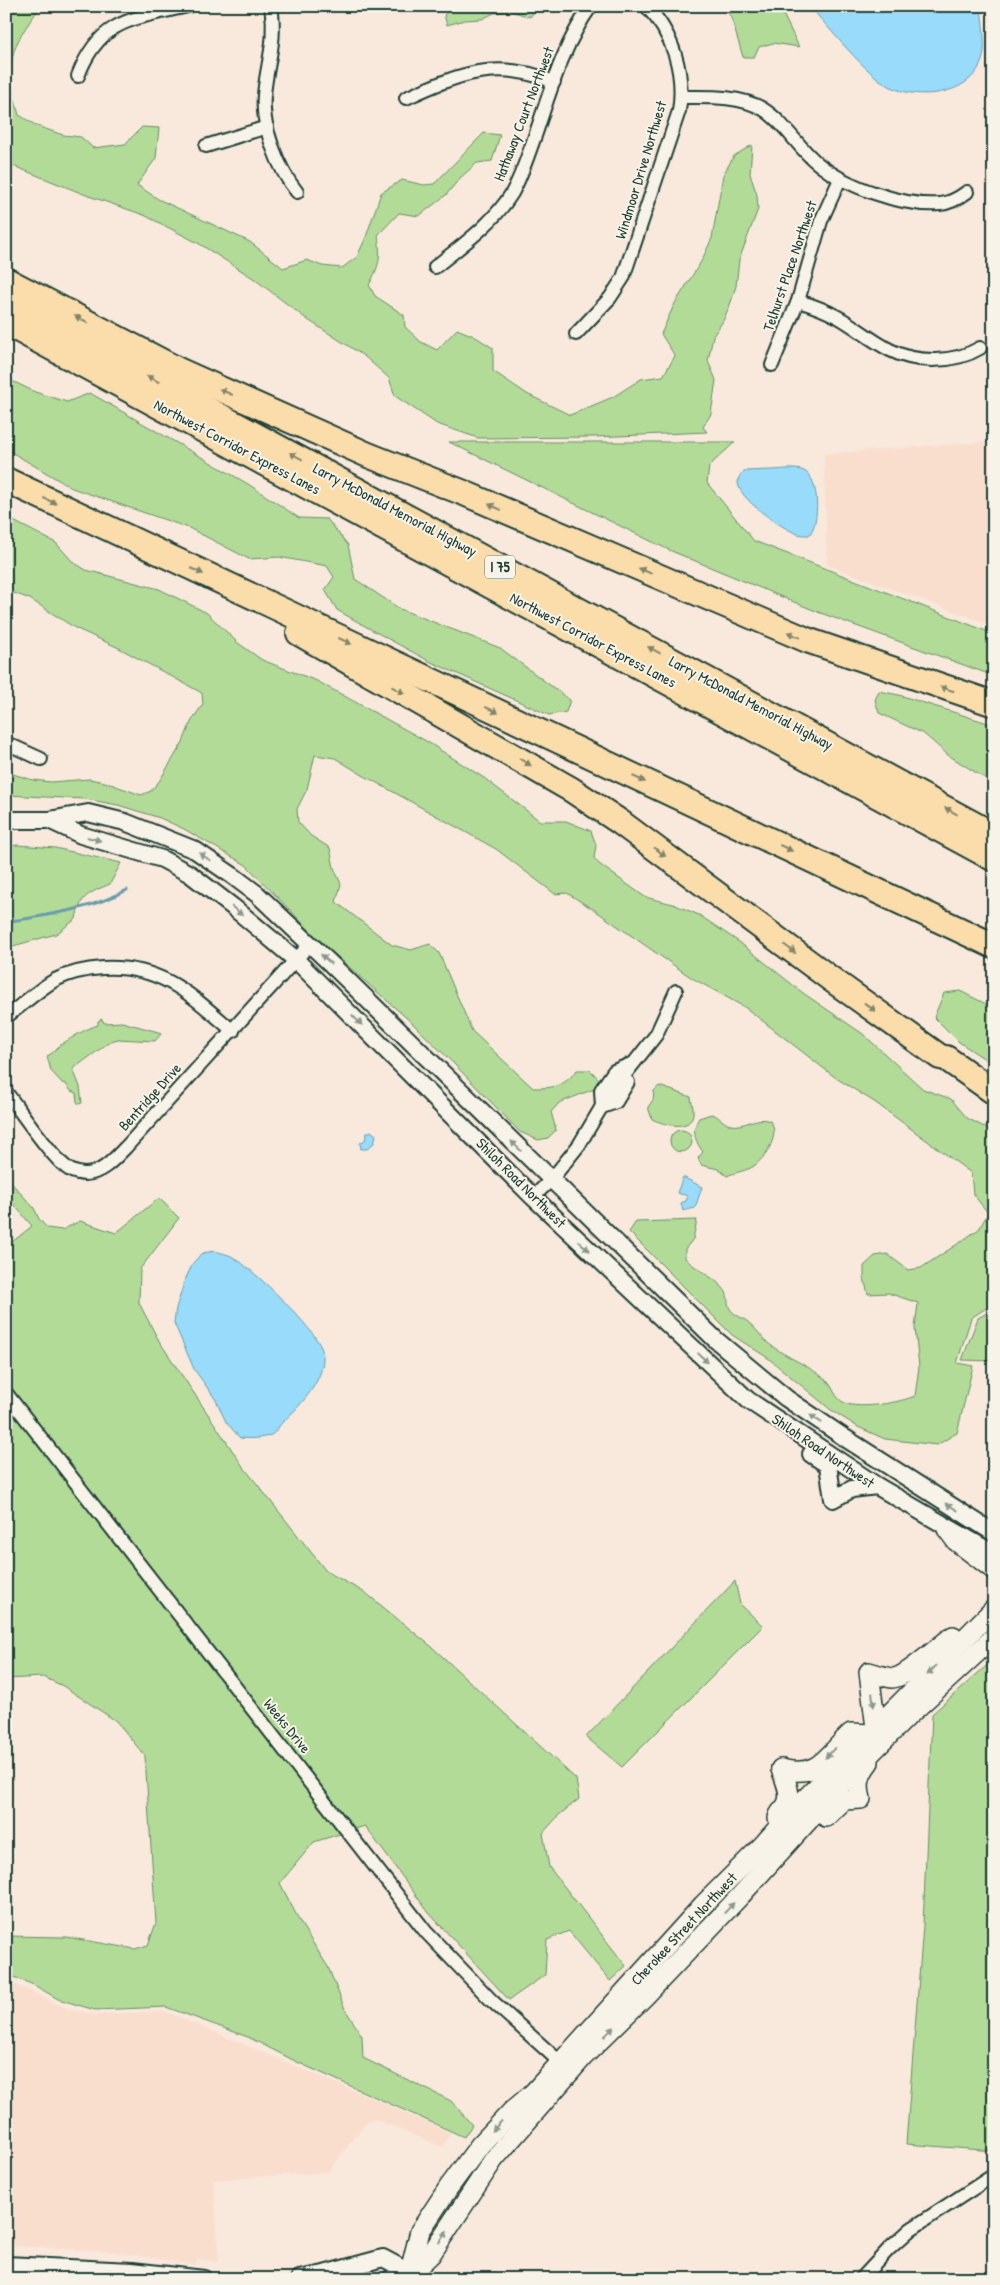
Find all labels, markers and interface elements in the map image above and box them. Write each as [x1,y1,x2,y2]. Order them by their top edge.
street label: Hathaway Court Northwest [488,43,559,184]
street label: Windmoor Drive Northwest [609,97,672,242]
street label: Telhurst Place Northwest [757,197,822,334]
one-way arrow [74,315,89,323]
one-way arrow [146,375,160,383]
one-way arrow [219,388,234,397]
street label: Northwest Corridor Express Lanes [150,394,324,499]
one-way arrow [289,452,303,461]
street label: Larry McDonald Memorial Highway [310,457,481,562]
one-way arrow [43,497,57,505]
one-way arrow [488,503,502,511]
road number: I 75 [485,556,515,578]
one-way arrow [638,566,652,574]
one-way arrow [190,567,204,575]
street label: Northwest Corridor Express Lanes [506,587,680,692]
one-way arrow [787,630,801,638]
one-way arrow [338,637,352,645]
one-way arrow [648,646,661,655]
street label: Larry McDonald Memorial Highway [666,650,837,755]
one-way arrow [391,685,404,694]
one-way arrow [940,685,955,692]
one-way arrow [485,706,499,714]
one-way arrow [518,757,532,766]
one-way arrow [632,775,646,783]
one-way arrow [944,807,958,816]
one-way arrow [87,835,102,843]
one-way arrow [779,845,793,853]
one-way arrow [653,847,667,857]
one-way arrow [199,852,212,862]
one-way arrow [231,905,244,916]
one-way arrow [783,944,797,954]
one-way arrow [321,953,333,965]
one-way arrow [863,1002,877,1012]
one-way arrow [351,1014,363,1026]
street label: Bentridge Drive [113,1058,186,1135]
street label: Shiloh Road Northwest [472,1133,572,1233]
one-way arrow [511,1140,523,1152]
one-way arrow [577,1240,589,1252]
one-way arrow [696,1352,708,1364]
street label: Shiloh Road Northwest [768,1408,879,1493]
one-way arrow [809,1414,823,1424]
one-way arrow [946,1503,959,1512]
one-way arrow [926,1663,938,1675]
one-way arrow [869,1692,877,1708]
street label: Weeks Drive [259,1694,316,1758]
one-way arrow [824,1747,836,1759]
street label: Cherokee Street Northwest [626,1867,742,1990]
one-way arrow [723,1902,735,1914]
one-way arrow [603,2026,615,2038]
one-way arrow [492,2120,503,2133]
one-way arrow [438,2231,449,2244]

